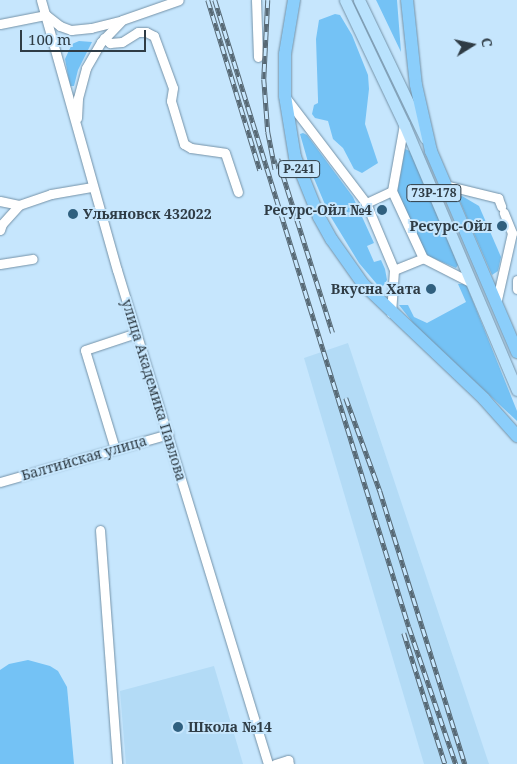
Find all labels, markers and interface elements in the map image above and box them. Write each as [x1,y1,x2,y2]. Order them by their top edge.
scale bar [22,20,149,52]
north arrow [447,20,497,70]
text: 100 m [28,29,71,49]
text: С [477,36,497,48]
road number: Р-241 [278,160,320,178]
road number: 73Р-178 [405,184,463,202]
place label: Ресурс-Ойл №4 [264,202,372,218]
marker: Ресурс-Ойл №4 [376,204,388,216]
place label: Ульяновск 432022 [83,206,212,222]
marker: Ульяновск 432022 [67,208,79,220]
place label: Ресурс-Ойл [410,218,492,234]
marker: Ресурс-Ойл [496,220,508,232]
place label: Вкусна Хата [331,281,421,297]
marker: Вкусна Хата [425,283,437,295]
street label: улица Академика Павлова [118,297,190,483]
street label: Балтийская улица [19,432,149,484]
place label: Школа №14 [188,719,272,735]
marker: Школа №14 [172,721,184,733]

